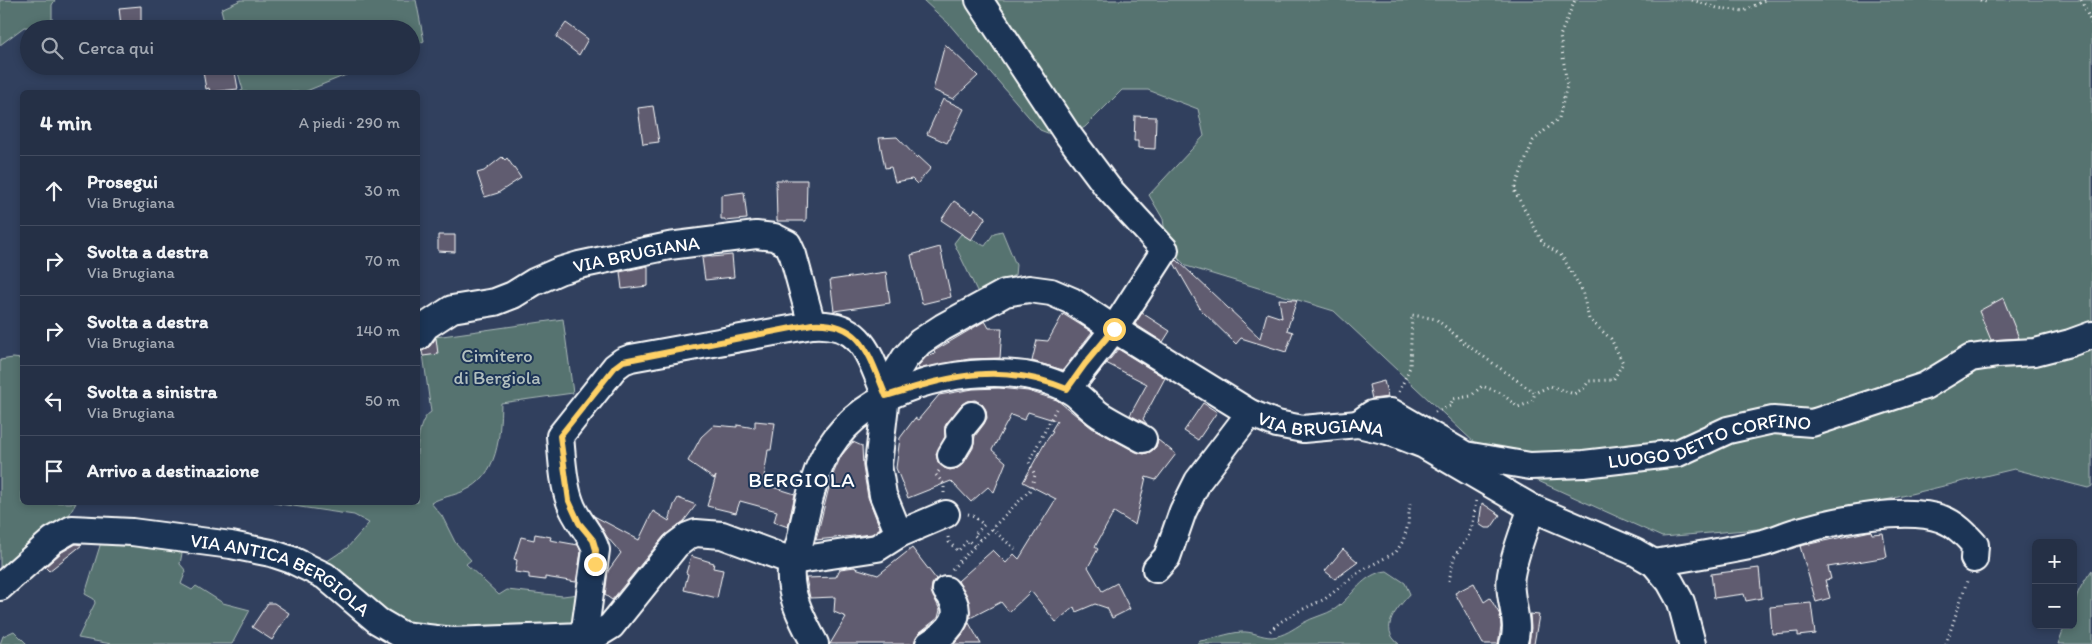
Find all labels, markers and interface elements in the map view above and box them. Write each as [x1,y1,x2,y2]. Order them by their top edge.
search box [20,20,420,75]
icon: search [38,34,66,62]
text: Cerca qui [78,36,154,59]
text: 4 min [40,110,92,135]
text: A piedi · 290 m [299,113,400,132]
text: Prosegui [87,170,158,193]
icon: ahead [40,177,68,205]
text: 30 m [364,181,400,200]
text: Via Brugiana [87,193,175,212]
street label: VIA BRUGIANA [570,231,701,278]
text: Svolta a destra [87,240,208,263]
icon: right [40,247,68,275]
text: 70 m [365,251,400,270]
text: Via Brugiana [87,263,175,282]
text: Svolta a destra [87,310,208,333]
icon: right [40,317,68,345]
route start [1103,318,1126,341]
text: 140 m [356,321,400,340]
text: Via Brugiana [87,333,175,352]
park label: Cimitero di Bergiola [453,344,541,389]
text: Svolta a sinistra [87,380,217,403]
icon: left [40,387,68,415]
text: 50 m [365,391,400,410]
text: Via Brugiana [87,403,175,422]
street label: VIA BRUGIANA [1254,406,1387,442]
street label: LUOGO DETTO CORFINO [1607,408,1812,473]
icon: arrive [40,457,68,485]
text: Arrivo a destinazione [87,459,259,482]
district label: BERGIOLA [748,467,856,492]
street label: VIA ANTICA BERGIOLA [189,529,375,621]
map controls [2032,539,2077,629]
button: + [2032,539,2077,584]
route end [584,553,607,576]
button: − [2032,584,2077,629]

